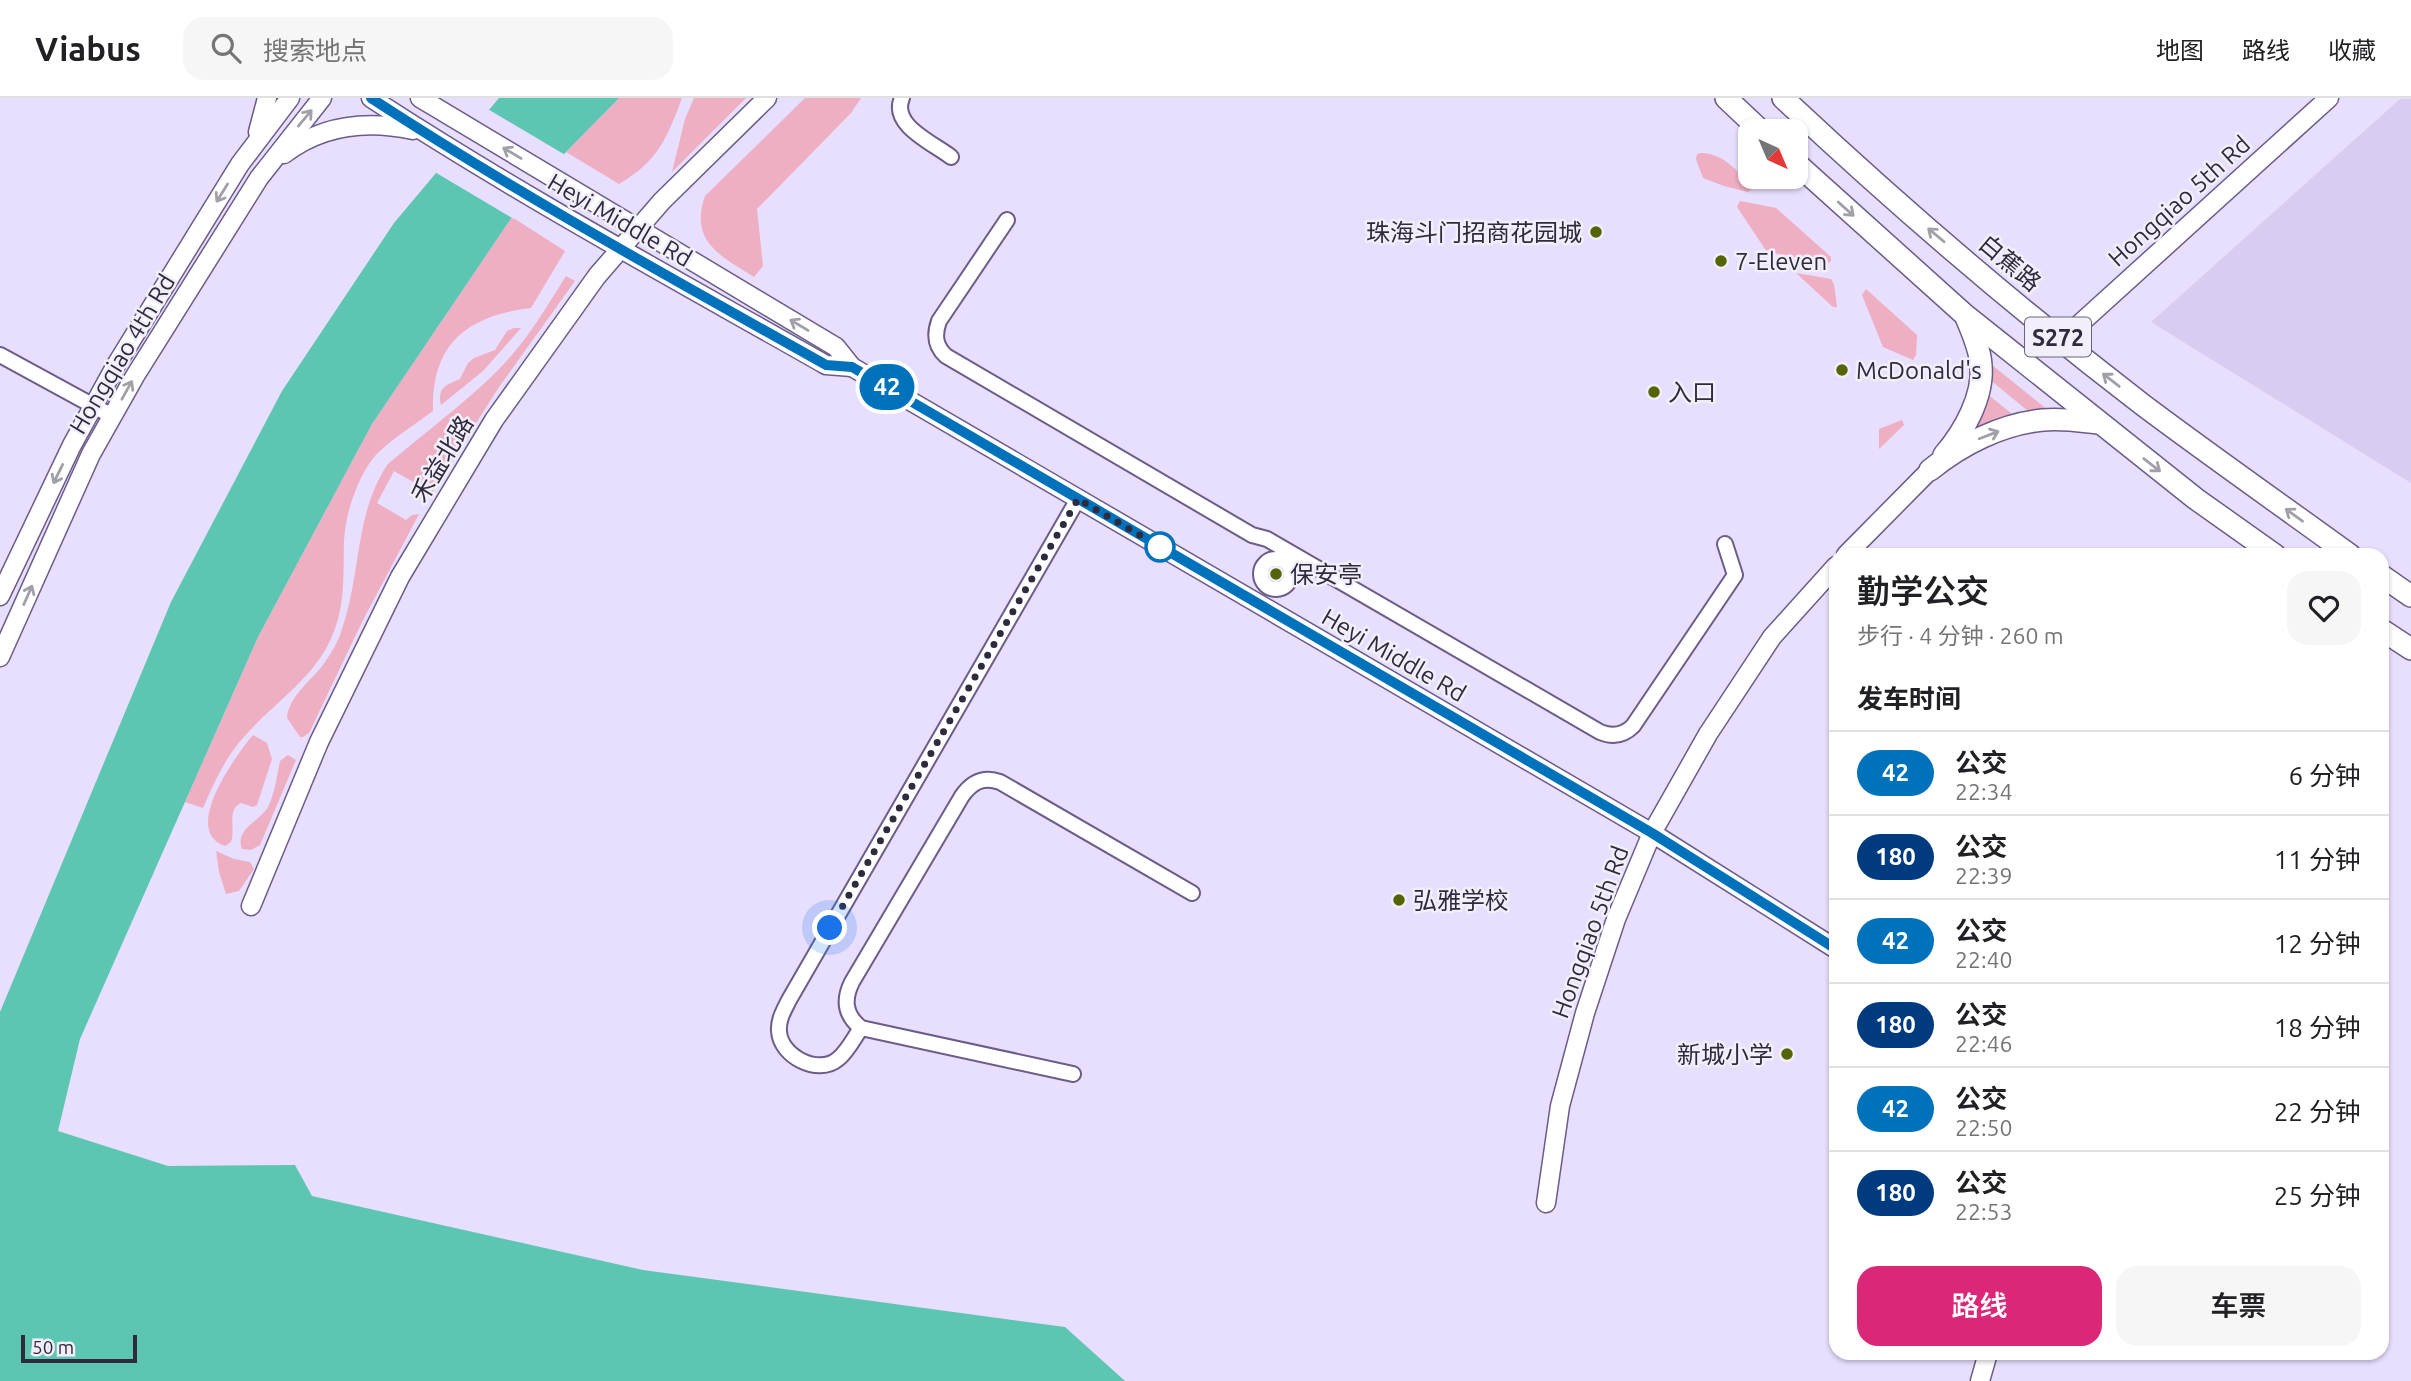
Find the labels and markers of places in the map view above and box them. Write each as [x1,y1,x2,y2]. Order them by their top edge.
place label: 珠海斗门招商花园城 [1366,219,1582,246]
marker: 珠海斗门招商花园城 [1588,224,1604,240]
place label: 7-Eleven [1735,248,1827,275]
marker: 7-Eleven [1713,253,1729,269]
place label: McDonald's [1856,357,1982,384]
marker: McDonald's [1834,362,1850,378]
place label: 入口 [1668,379,1716,406]
marker: 入口 [1646,384,1662,400]
unlabelled marker [1145,532,1175,562]
place label: 保安亭 [1290,561,1362,588]
marker: 保安亭 [1268,566,1284,582]
place label: 弘雅学校 [1413,887,1509,914]
marker: 弘雅学校 [1391,892,1407,908]
place label: 新城小学 [1677,1041,1773,1068]
marker: 新城小学 [1779,1046,1795,1062]

